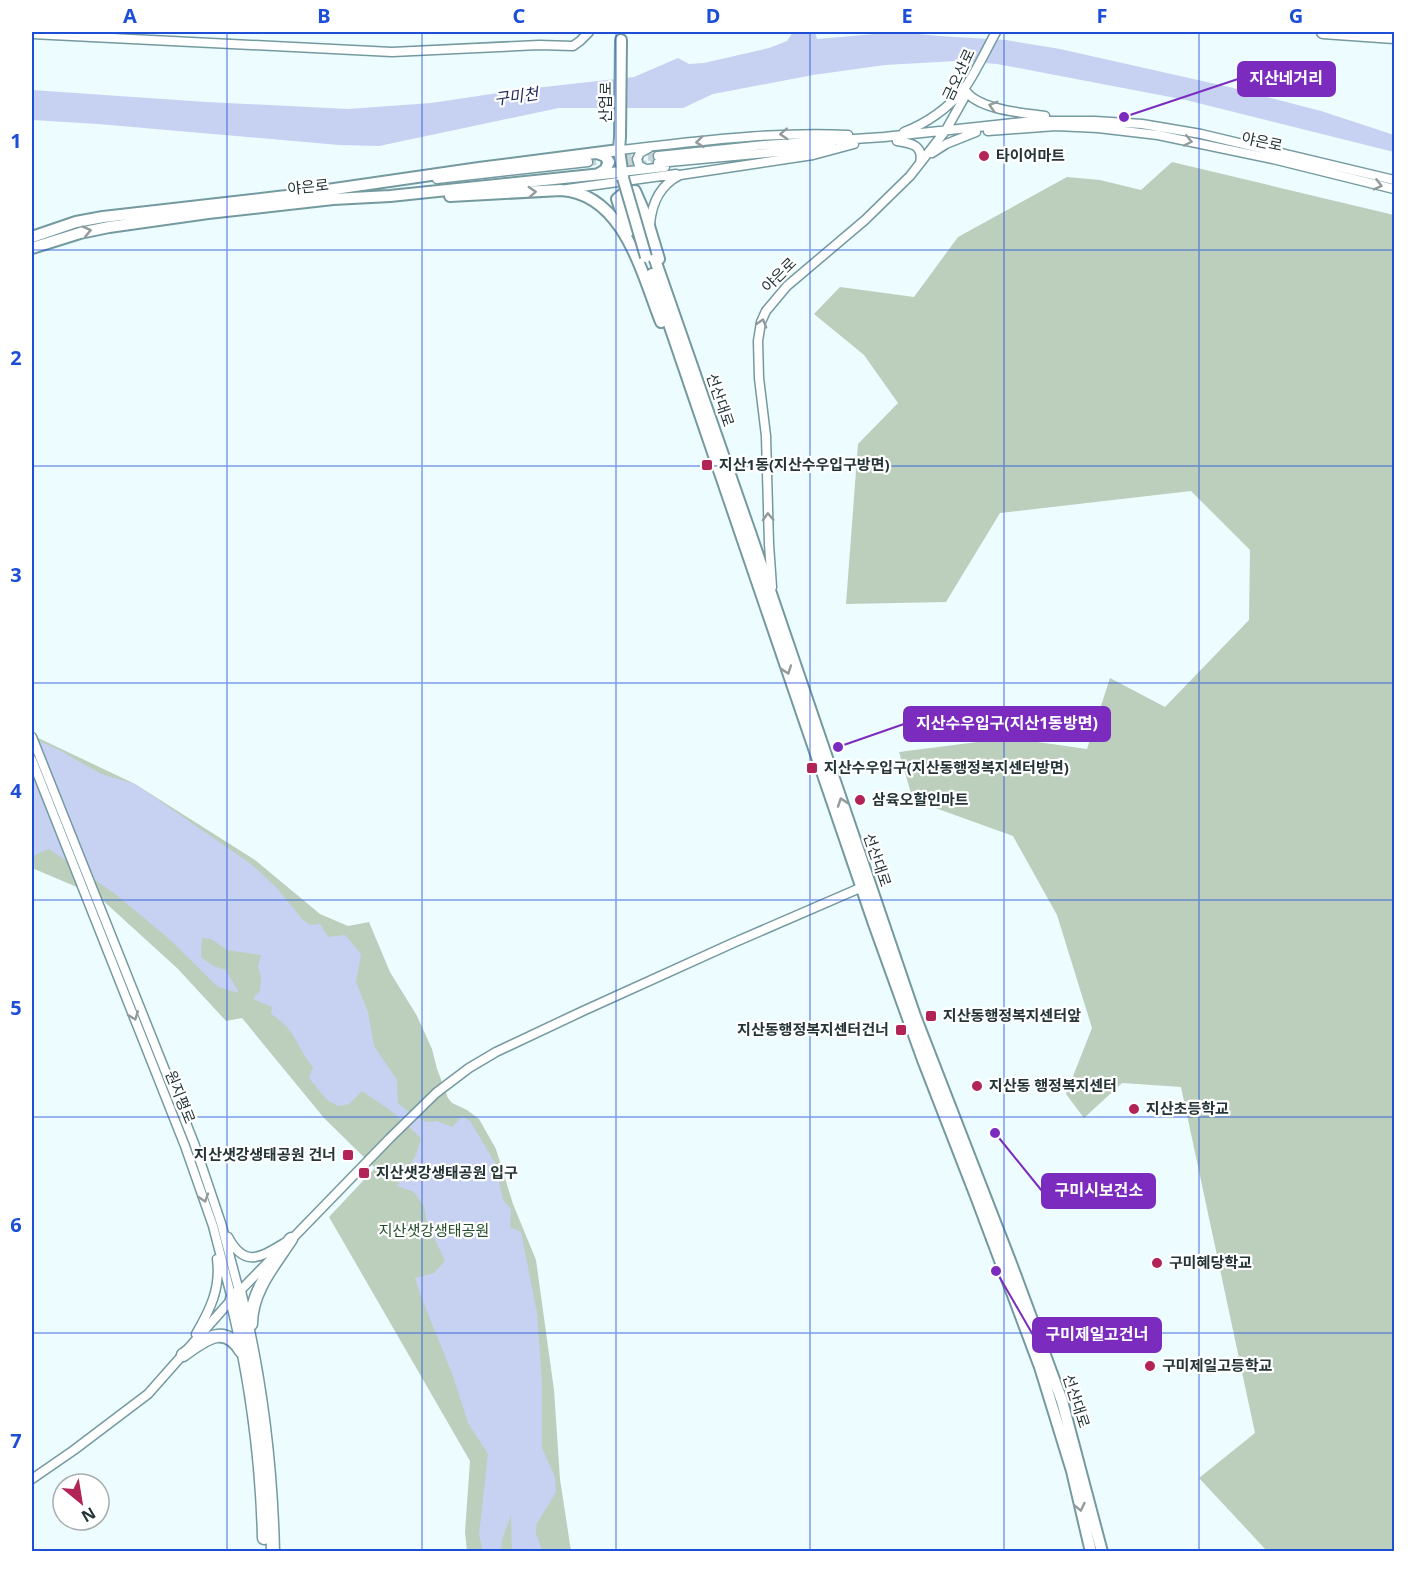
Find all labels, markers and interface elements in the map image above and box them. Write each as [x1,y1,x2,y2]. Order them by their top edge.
text: A [123,2,137,29]
text: B [317,2,331,29]
text: C [513,2,526,29]
text: D [706,2,720,29]
text: E [901,2,913,29]
text: F [1097,2,1107,29]
text: G [1289,2,1303,29]
street label: 금오산로 [937,45,979,104]
callout: 지산네거리 [1238,62,1335,96]
text: 지산네거리 [1249,67,1323,89]
street label: 산업로 [595,81,615,123]
water label: 구미천 [493,82,542,110]
one-way arrow [988,101,999,113]
text: 1 [10,127,22,154]
street label: 야은로 [1240,127,1285,155]
one-way arrow [779,128,788,141]
one-way arrow [1182,134,1192,147]
one-way arrow [696,135,705,147]
place label: 타이어마트 [996,145,1065,165]
marker: 타이어마트 [977,149,991,163]
street label: 야은로 [286,174,330,198]
one-way arrow [1372,177,1382,190]
one-way arrow [527,185,536,198]
one-way arrow [82,226,92,239]
street label: 야은로 [757,253,800,296]
one-way arrow [755,318,767,329]
text: 2 [10,344,22,371]
street label: 선산대로 [703,370,739,429]
place label: 지산1동(지산수우입구방면) [719,454,890,474]
marker: 지산1동(지산수우입구방면) [700,458,714,472]
one-way arrow [762,513,774,522]
text: 3 [10,561,22,588]
one-way arrow [779,664,792,675]
callout: 지산수우입구(지산1동방면) [904,707,1110,741]
text: 지산수우입구(지산1동방면) [916,712,1098,734]
place label: 지산수우입구(지산동행정복지센터방면) [824,757,1069,777]
marker: 지산수우입구(지산동행정복지센터방면) [805,761,819,775]
text: 4 [10,777,22,804]
place label: 삼육오할인마트 [872,789,969,809]
marker: 삼육오할인마트 [853,793,867,807]
one-way arrow [837,798,849,808]
street label: 선산대로 [860,830,896,889]
text: 5 [10,994,22,1021]
place label: 지산동행정복지센터앞 [943,1005,1081,1025]
marker: 지산동행정복지센터앞 [924,1009,938,1023]
one-way arrow [126,1010,139,1021]
place label: 지산동행정복지센터건너 [737,1019,889,1039]
marker: 지산동행정복지센터건너 [894,1023,908,1037]
street label: 원지평로 [161,1067,201,1126]
place label: 지산동 행정복지센터 [989,1075,1117,1095]
marker: 지산동 행정복지센터 [970,1079,984,1093]
place label: 지산초등학교 [1146,1098,1229,1118]
marker: 지산초등학교 [1127,1102,1141,1116]
place label: 지산샛강생태공원 건너 [194,1144,336,1164]
marker: 지산샛강생태공원 건너 [341,1148,355,1162]
place label: 지산샛강생태공원 입구 [376,1162,518,1182]
marker: 지산샛강생태공원 입구 [357,1166,371,1180]
callout: 구미시보건소 [1042,1174,1155,1208]
text: 구미시보건소 [1055,1179,1143,1201]
one-way arrow [196,1192,209,1203]
text: 6 [10,1211,22,1238]
park label: 지산샛강생태공원 [379,1220,489,1240]
place label: 구미혜당학교 [1169,1252,1252,1272]
marker: 구미혜당학교 [1150,1256,1164,1270]
callout: 구미제일고건너 [1033,1318,1161,1352]
text: 구미제일고건너 [1045,1323,1149,1345]
place label: 구미제일고등학교 [1162,1355,1273,1375]
marker: 구미제일고등학교 [1143,1359,1157,1373]
street label: 선산대로 [1059,1371,1095,1430]
text: 7 [10,1427,22,1454]
north arrow [51,1472,111,1532]
text: N [77,1502,100,1528]
one-way arrow [1073,1502,1086,1512]

